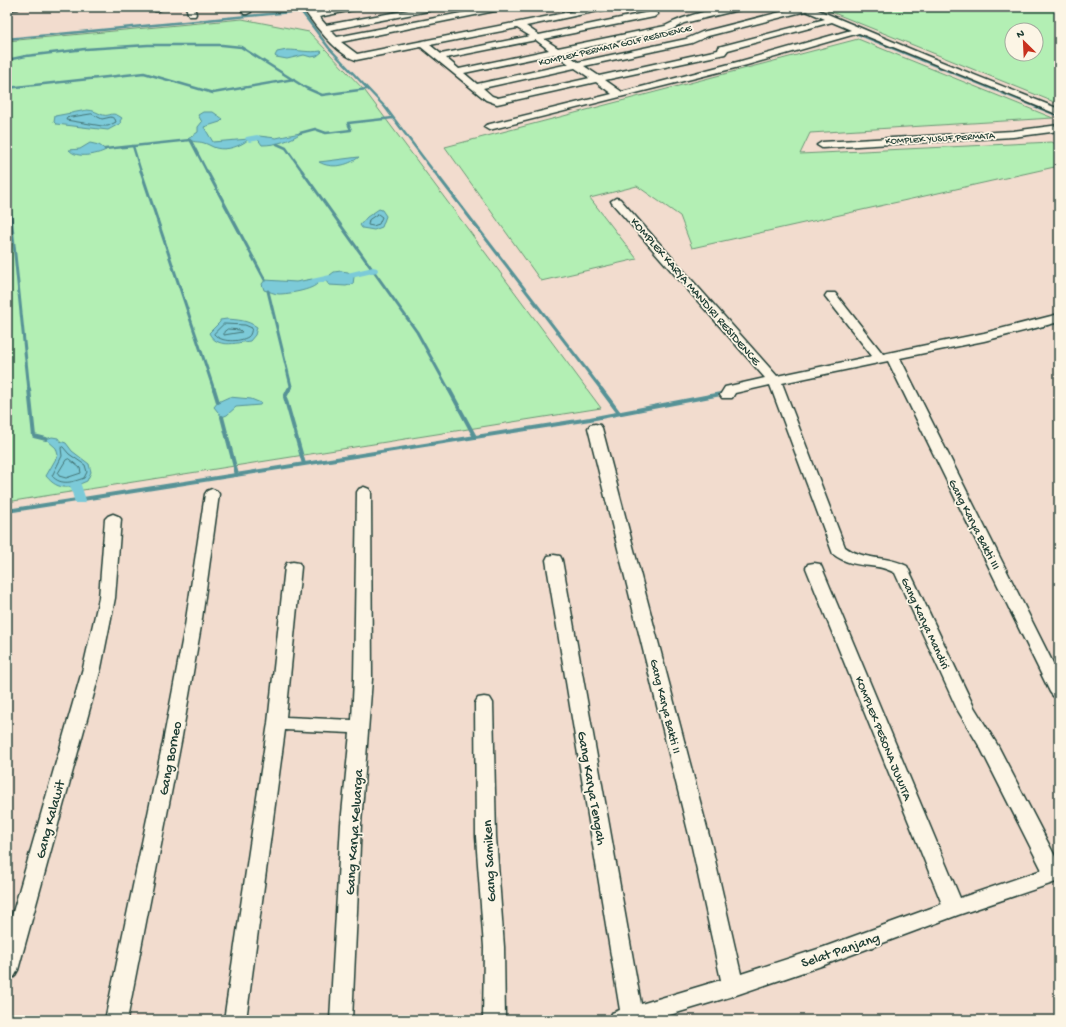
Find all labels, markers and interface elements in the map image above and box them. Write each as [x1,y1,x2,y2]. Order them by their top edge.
street label: KOMPLEK PERMATA GOLF RESIDENCE [538,22,694,69]
north arrow [1004,22,1044,62]
text: N [1015,28,1026,42]
street label: KOMPLEK YUSUF PERMATA [885,130,996,148]
street label: KOMPLEK KARYA MANDIRI RESIDENCE [627,216,763,369]
street label: Gang Karya Bakti III [944,477,1002,573]
street label: Gang Karya Mandiri [897,576,952,672]
street label: Gang Karya Bakti II [646,658,683,755]
street label: KOMPLEK PESONA JUWITA [851,675,914,804]
street label: Gang Borneo [156,720,187,797]
street label: Gang Karya Tengah [572,730,609,847]
street label: Gang Karya Keluarga [343,768,368,896]
street label: Gang Kalawit [33,777,70,861]
street label: Gang Samiken [480,819,501,902]
street label: Selat Panjang [799,930,882,973]

